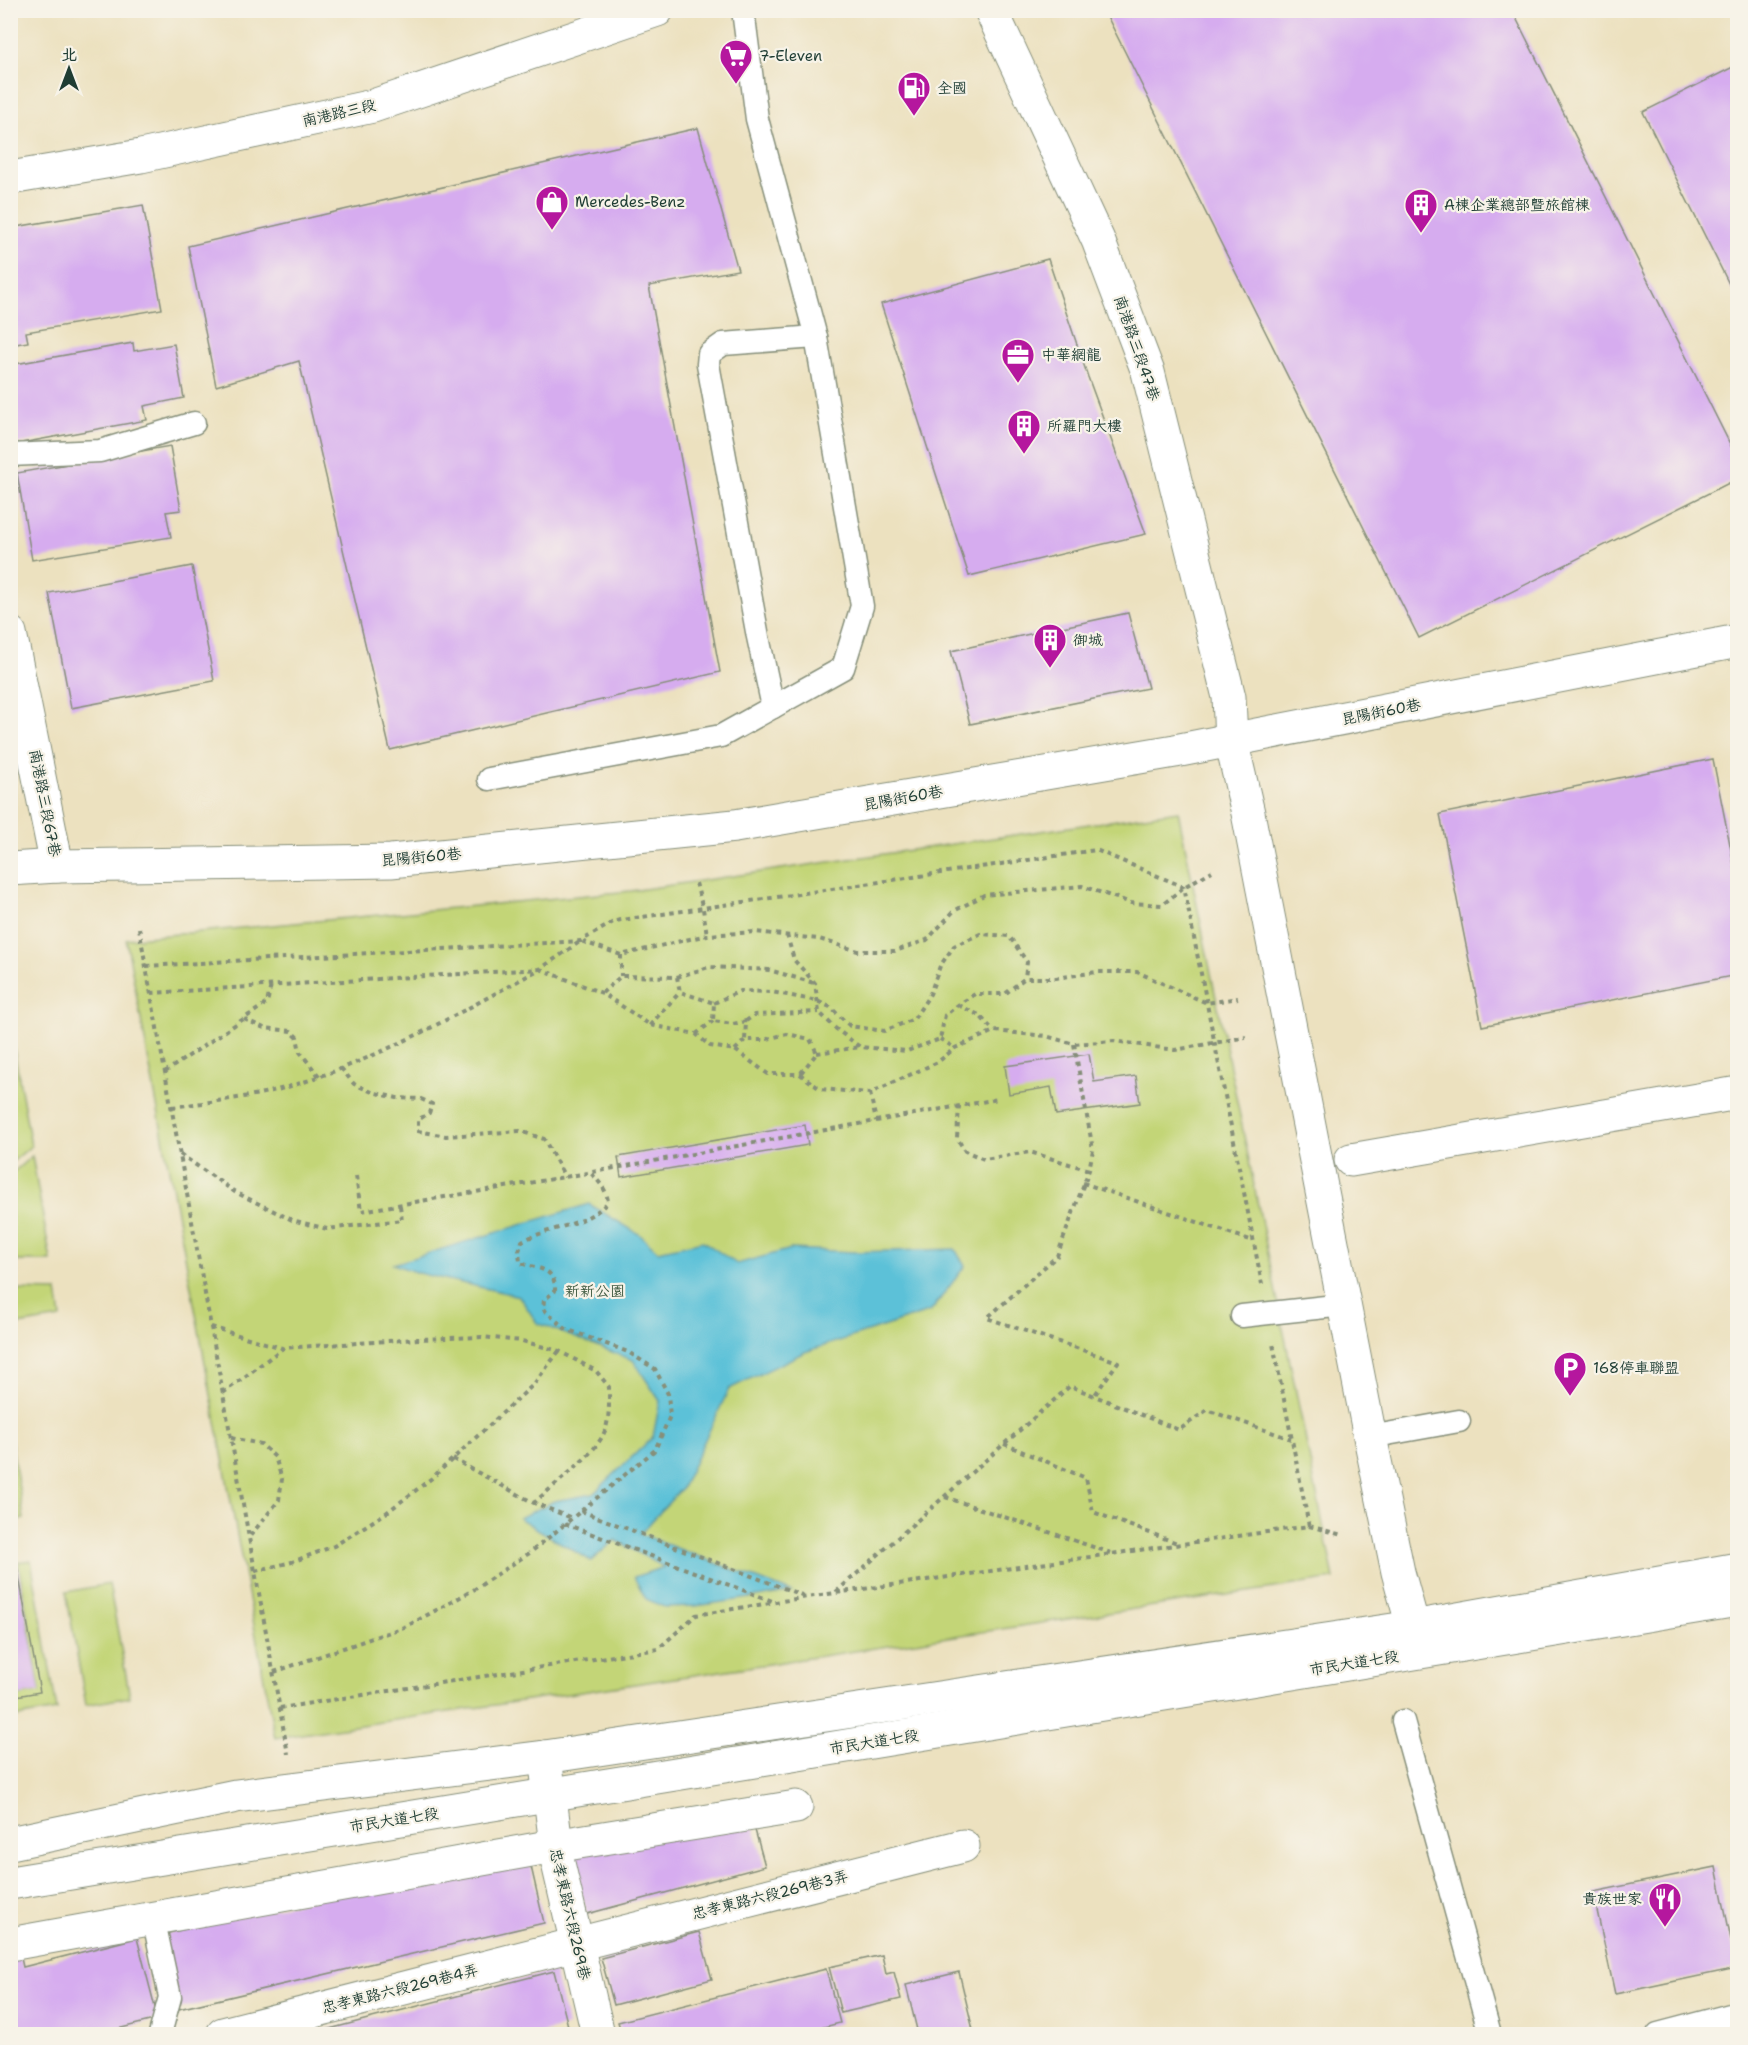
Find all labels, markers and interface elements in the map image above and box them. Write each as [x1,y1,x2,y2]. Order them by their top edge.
supermarket icon: 7-Eleven [718,38,754,85]
north arrow [39,39,99,99]
text: 北 [61,44,77,65]
place label: 7-Eleven [759,46,822,66]
fuel station icon: 全國 [896,70,932,117]
place label: 全國 [937,78,967,98]
street label: 南港路三段 [300,95,378,131]
shop icon: Mercedes-Benz [534,184,570,231]
building icon: A棟企業總部暨旅館棟 [1403,187,1439,234]
place label: Mercedes-Benz [575,192,685,212]
place label: A棟企業總部暨旅館棟 [1444,195,1590,215]
street label: 南港路三段47巷 [1110,293,1164,403]
office icon: 中華網龍 [1000,337,1036,384]
place label: 中華網龍 [1041,345,1101,365]
building icon: 所羅門大樓 [1006,408,1042,455]
place label: 所羅門大樓 [1047,416,1122,436]
building icon: 御城 [1032,622,1068,669]
place label: 御城 [1073,630,1103,650]
street label: 昆陽街60巷 [1340,694,1422,730]
street label: 南港路三段67巷 [25,747,65,859]
street label: 昆陽街60巷 [862,781,944,815]
street label: 昆陽街60巷 [380,844,462,870]
park label: 新新公園 [565,1281,625,1301]
parking icon: 168停車聯盟 [1552,1350,1588,1397]
place label: 168停車聯盟 [1593,1358,1679,1378]
street label: 市民大道七段 [1308,1646,1400,1680]
street label: 市民大道七段 [828,1725,920,1759]
street label: 市民大道七段 [348,1803,440,1837]
street label: 忠孝東路六段269巷 [545,1846,595,1982]
street label: 忠孝東路六段269巷3弄 [690,1866,850,1924]
restaurant icon: 貴族世家 [1647,1881,1683,1928]
place label: 貴族世家 [1582,1889,1642,1909]
street label: 忠孝東路六段269巷4弄 [320,1960,480,2018]

